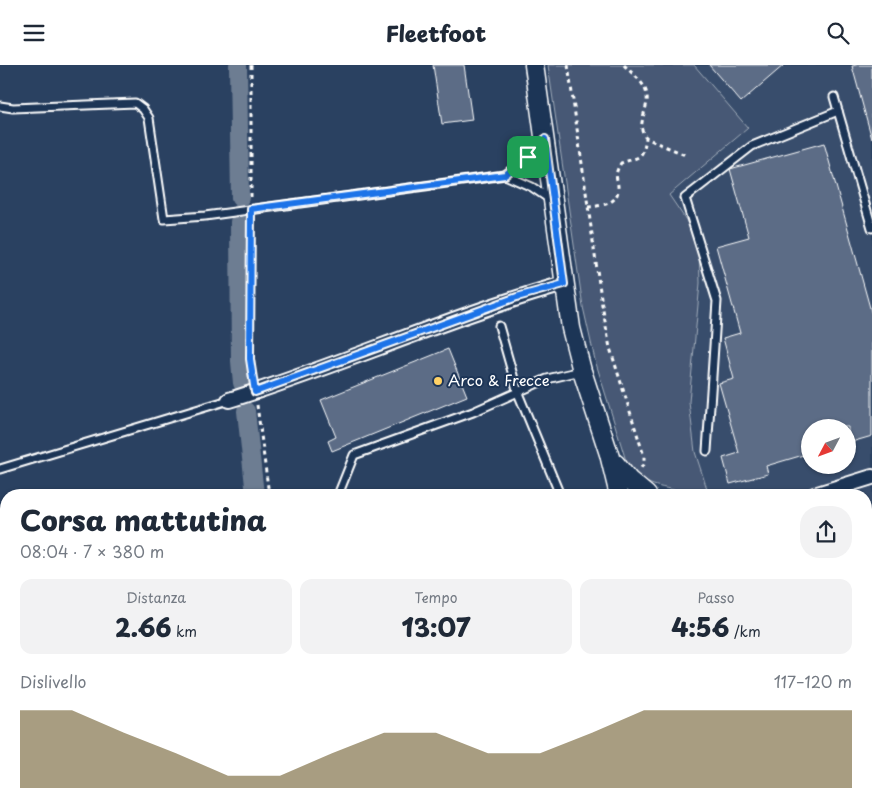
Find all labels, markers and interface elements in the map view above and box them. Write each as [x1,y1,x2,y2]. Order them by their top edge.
text: Fleetfoot [386,16,486,49]
icon: menu [20,19,48,47]
icon: search [824,19,852,47]
pin [507,136,549,178]
icon: arrive [514,143,542,171]
place label: Arco & Frecce [448,368,550,391]
marker: Arco & Frecce [432,375,444,387]
north arrow [801,419,856,474]
map controls [801,419,856,474]
text: Corsa mattutina [20,498,267,541]
button: share [800,506,852,558]
text: 08:04 · 7 × 380 m [20,539,164,563]
text: Distanza [126,587,186,608]
text: Tempo [415,587,457,608]
text: Passo [698,587,734,608]
text: 2.66 [115,608,171,646]
text: 13:07 [402,608,470,646]
text: 4:56 [671,608,729,646]
text: km [171,621,197,642]
text: /km [729,621,761,642]
text: Dislivello [20,669,86,693]
text: 117–120 m [774,669,852,693]

